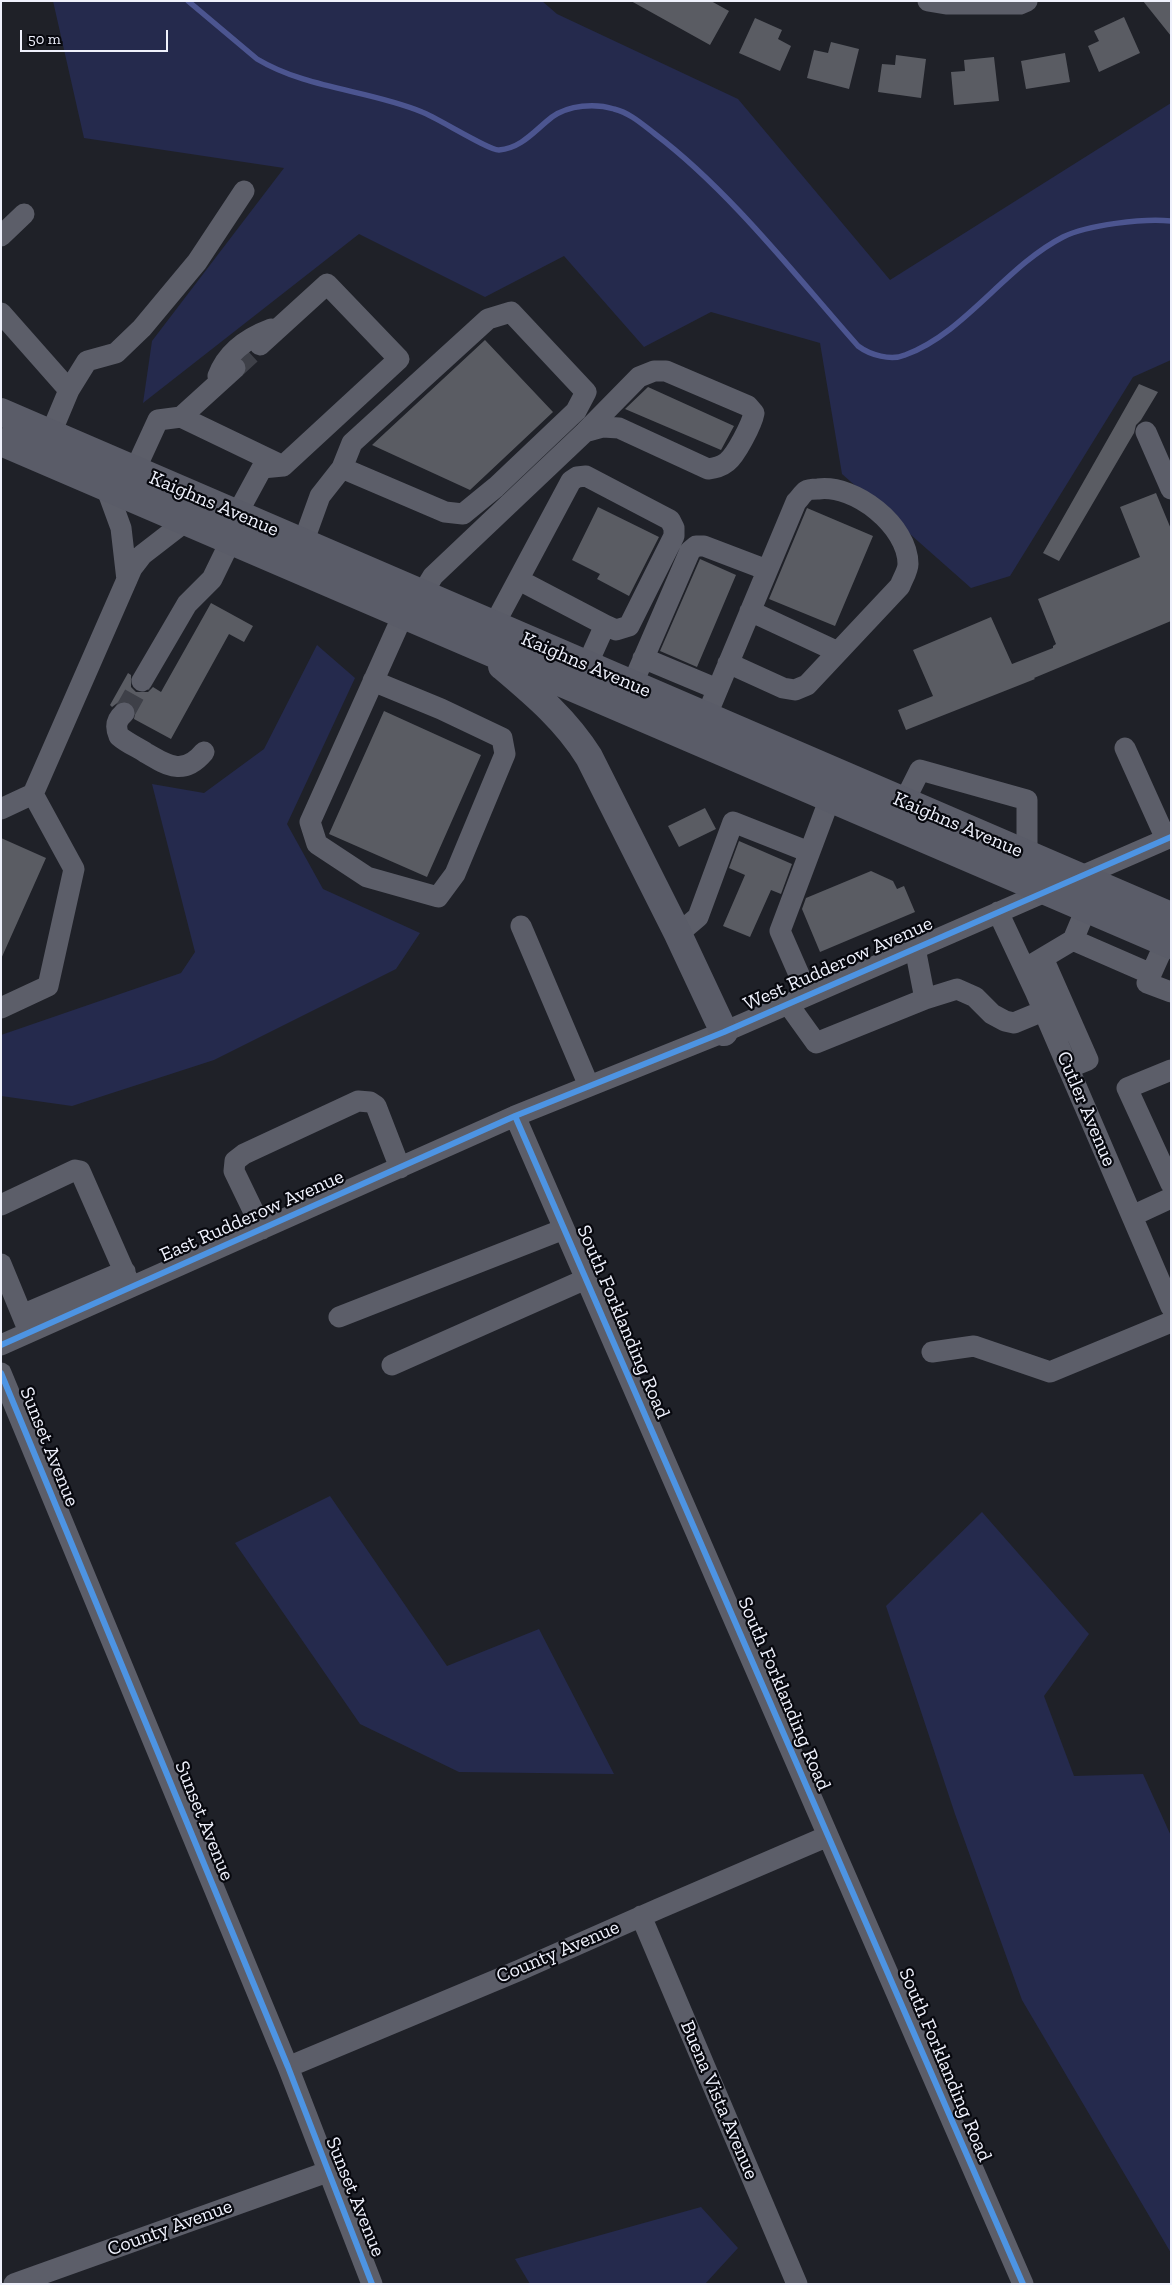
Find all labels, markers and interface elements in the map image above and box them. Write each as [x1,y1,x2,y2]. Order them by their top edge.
scale bar [22,20,170,52]
text: 50 m [28,30,61,48]
street label: Kaighns Avenue [146,466,282,542]
street label: Kaighns Avenue [518,627,654,703]
street label: Kaighns Avenue [890,787,1026,863]
street label: West Rudderow Avenue [740,911,936,1017]
street label: Cutler Avenue [1051,1048,1121,1170]
street label: East Rudderow Avenue [156,1165,348,1267]
street label: South Forklanding Road [571,1222,675,1422]
street label: Sunset Avenue [14,1384,84,1510]
street label: South Forklanding Road [732,1594,836,1794]
street label: Sunset Avenue [169,1758,239,1884]
street label: County Avenue [493,1915,623,1989]
street label: South Forklanding Road [893,1965,997,2165]
street label: Buena Vista Avenue [675,2017,763,2183]
street label: Sunset Avenue [320,2134,390,2260]
street label: County Avenue [104,2194,236,2262]

